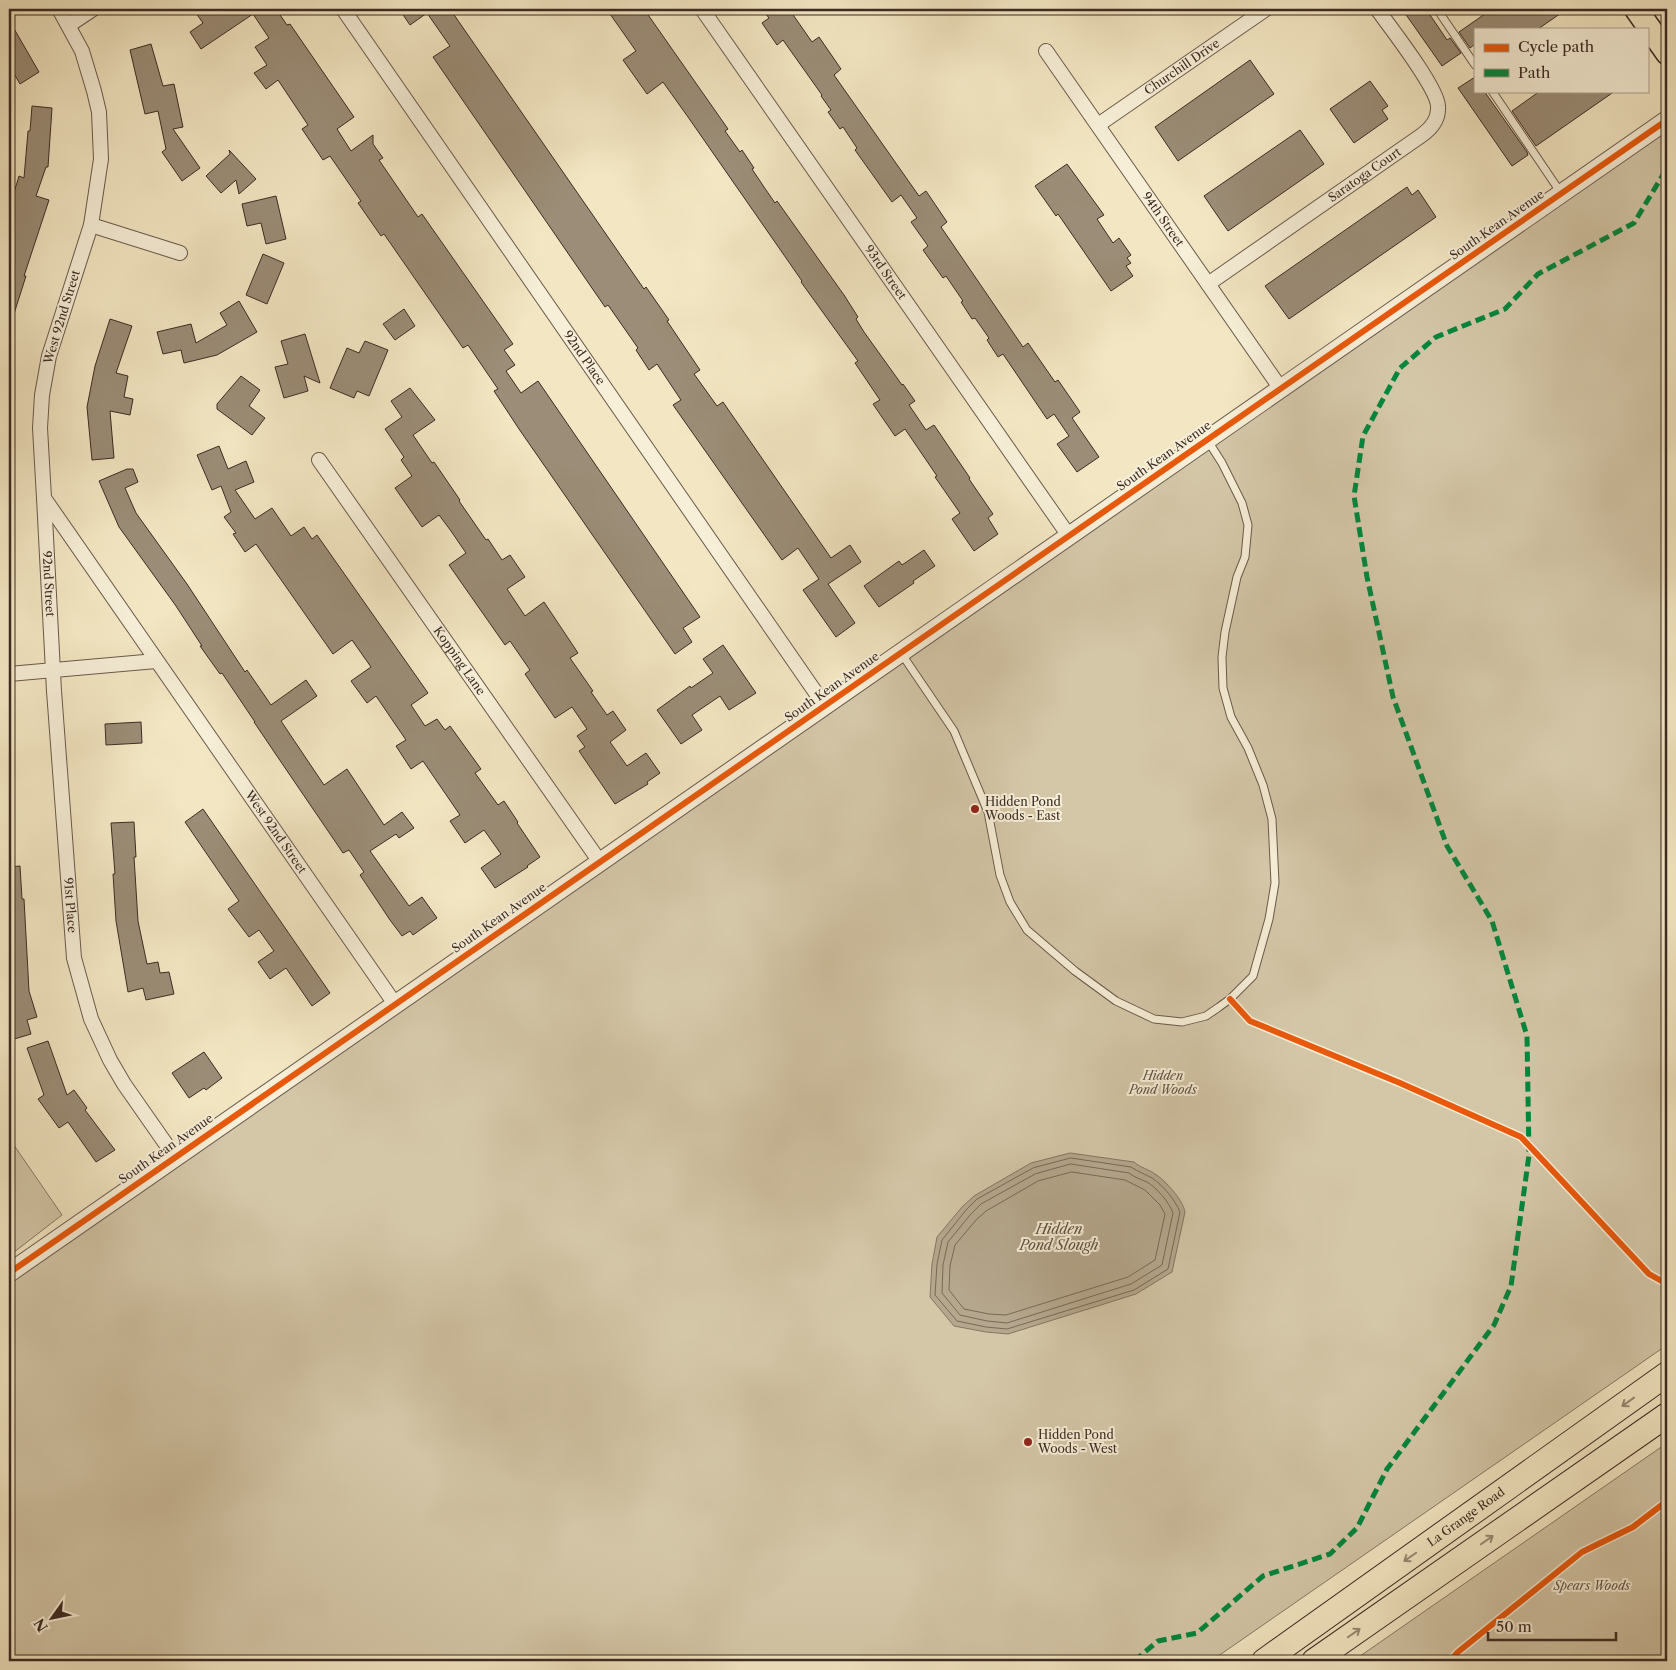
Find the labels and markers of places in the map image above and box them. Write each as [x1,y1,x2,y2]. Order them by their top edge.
place label: Hidden Pond Woods - East [984,794,1061,823]
marker: Hidden Pond Woods - East [969,803,981,815]
place label: Hidden Pond Woods - West [1037,1427,1118,1456]
marker: Hidden Pond Woods - West [1022,1436,1034,1448]

